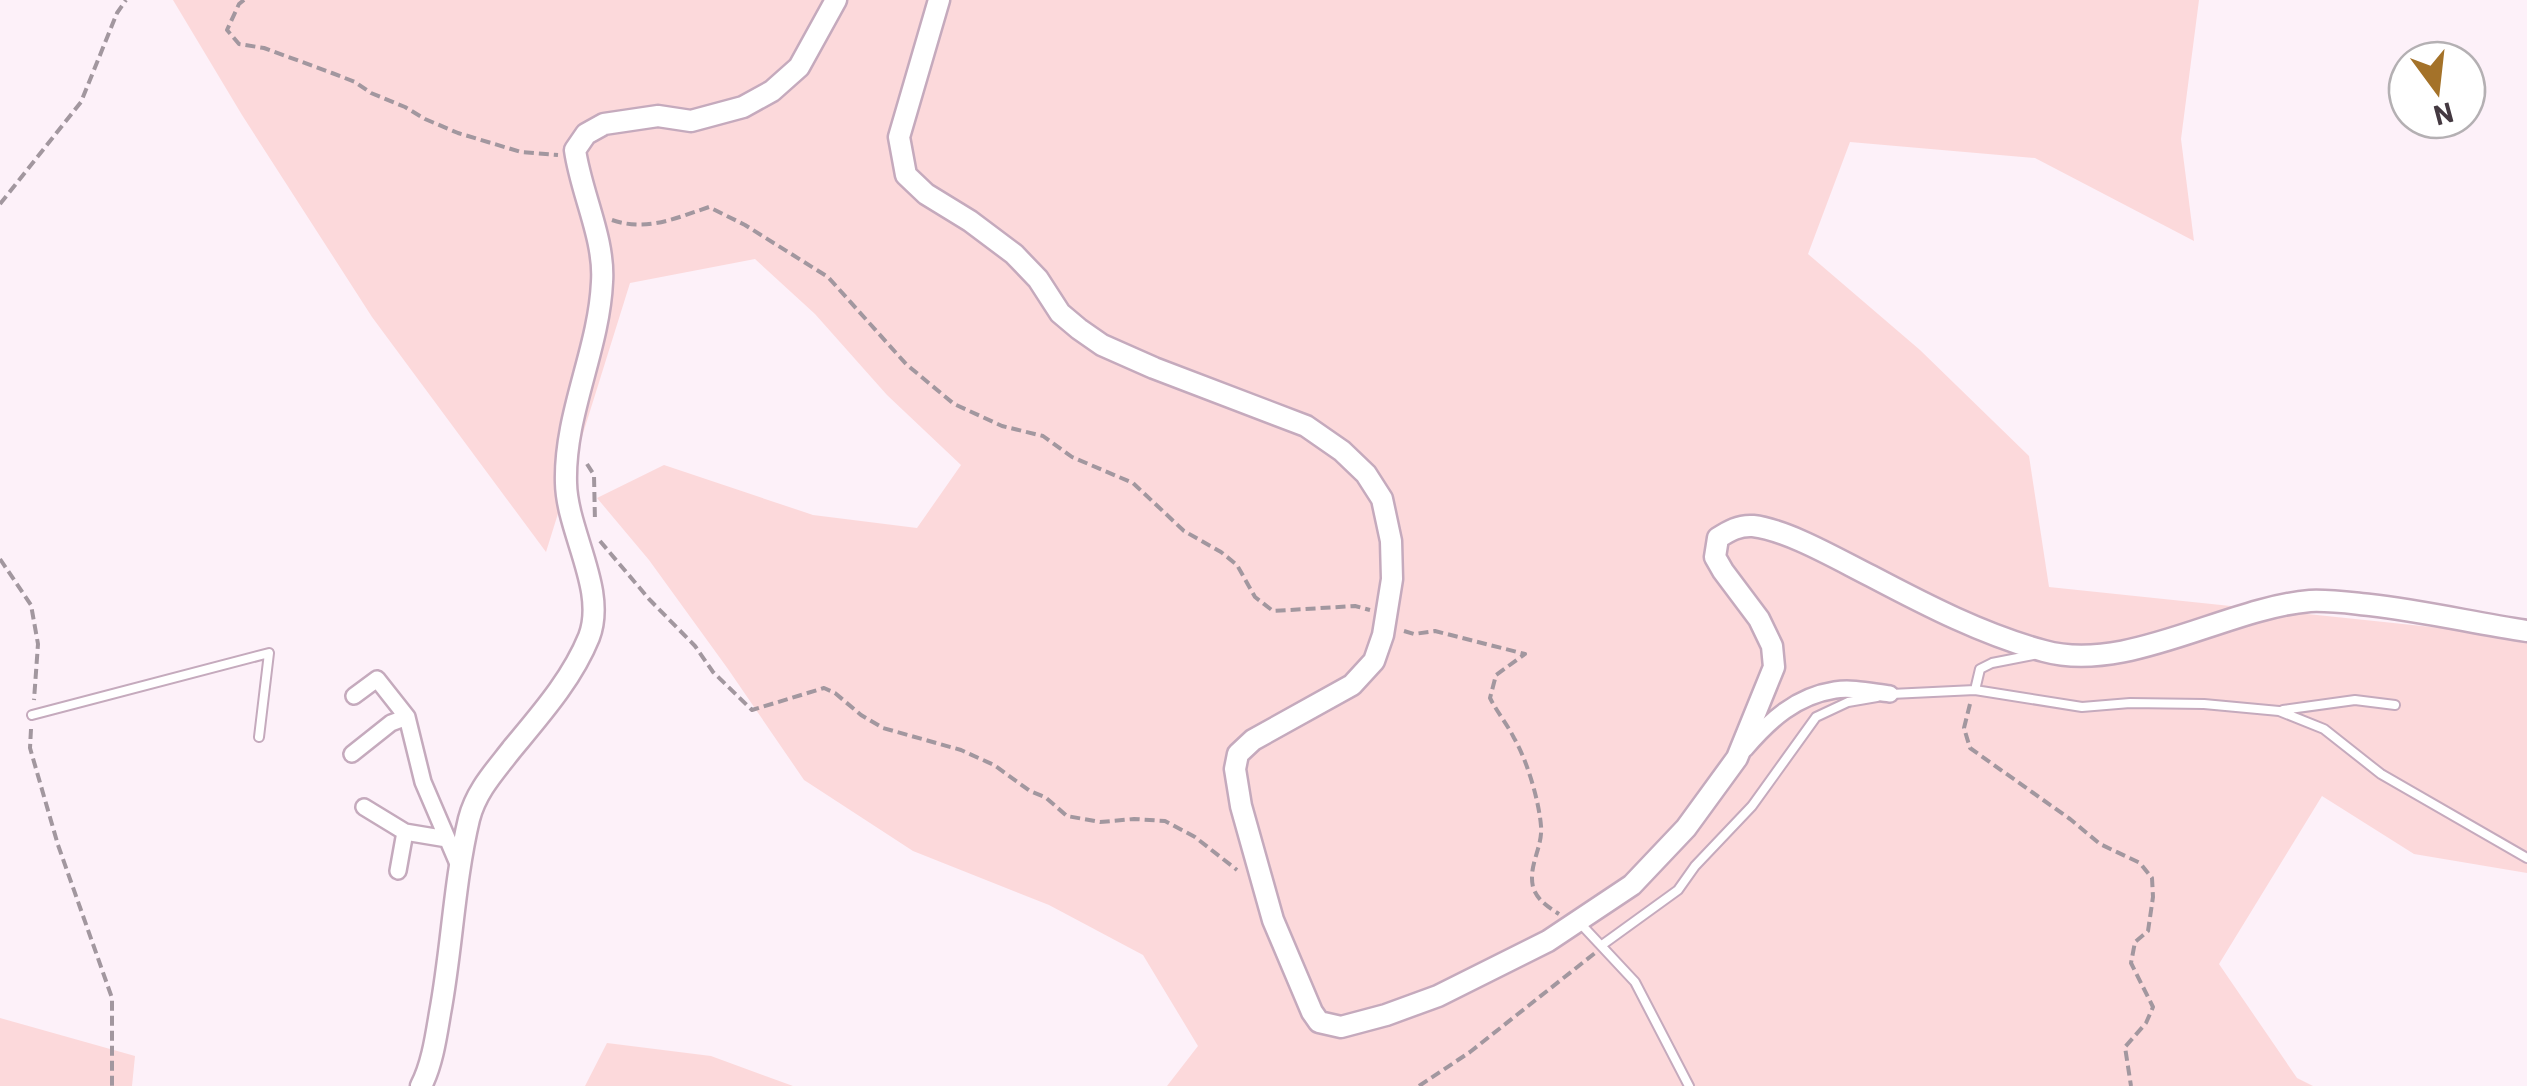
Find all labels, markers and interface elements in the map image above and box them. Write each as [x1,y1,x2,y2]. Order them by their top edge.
north arrow [2387,40,2487,140]
text: N [2430,96,2457,134]

